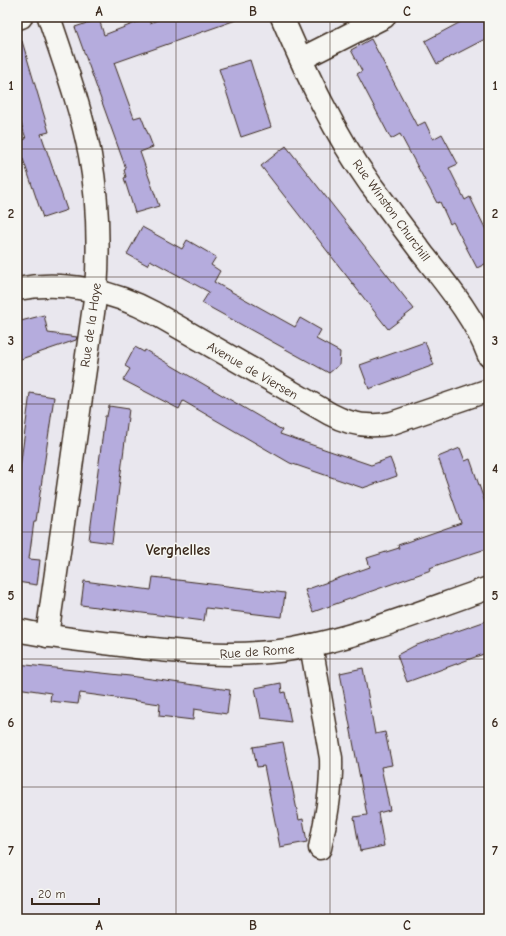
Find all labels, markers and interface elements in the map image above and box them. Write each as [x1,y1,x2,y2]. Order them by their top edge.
text: A [95,4,103,19]
text: B [249,4,257,19]
text: C [403,4,411,19]
text: 1 [8,78,14,93]
text: 1 [492,78,498,93]
street label: Rue Winston Churchill [350,157,434,264]
text: 2 [8,206,14,221]
text: 2 [492,206,498,221]
street label: Rue de la Haye [77,281,104,368]
text: 3 [8,333,14,348]
text: 3 [492,333,498,348]
street label: Avenue de Viersen [205,338,301,403]
text: 4 [8,461,14,476]
text: 4 [492,461,498,476]
district label: Verghelles [146,541,210,559]
text: 5 [8,588,15,603]
text: 5 [492,588,499,603]
street label: Rue de Rome [219,641,295,662]
text: 6 [8,715,15,730]
text: 6 [492,715,499,730]
text: 7 [8,843,14,858]
text: 7 [492,843,498,858]
scale bar [32,880,99,906]
text: 20 m [38,887,66,901]
text: A [95,918,103,933]
text: B [249,918,257,933]
text: C [403,918,411,933]

